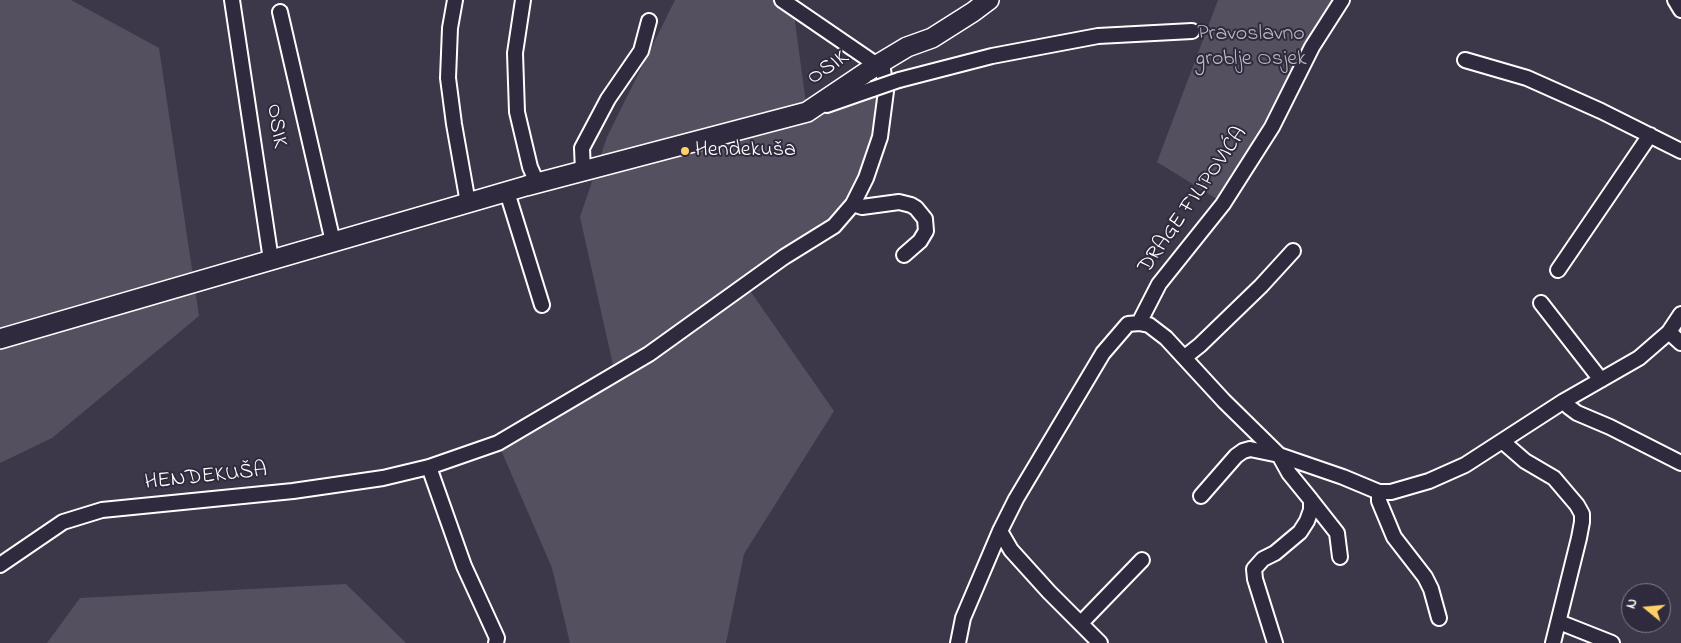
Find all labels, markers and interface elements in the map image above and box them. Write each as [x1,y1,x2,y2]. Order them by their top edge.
park label: Pravoslavno groblje Osjek [1195,22,1307,74]
street label: OSIK [803,46,855,92]
street label: OSIK [258,102,292,150]
street label: DRAGE FILIPOVIĆA [1134,123,1254,279]
place label: Hendekuša [695,138,796,164]
marker: Hendekuša [679,145,691,157]
street label: HENDEKUŠA [144,458,268,498]
north arrow [1621,583,1671,633]
text: N [1621,596,1644,611]

